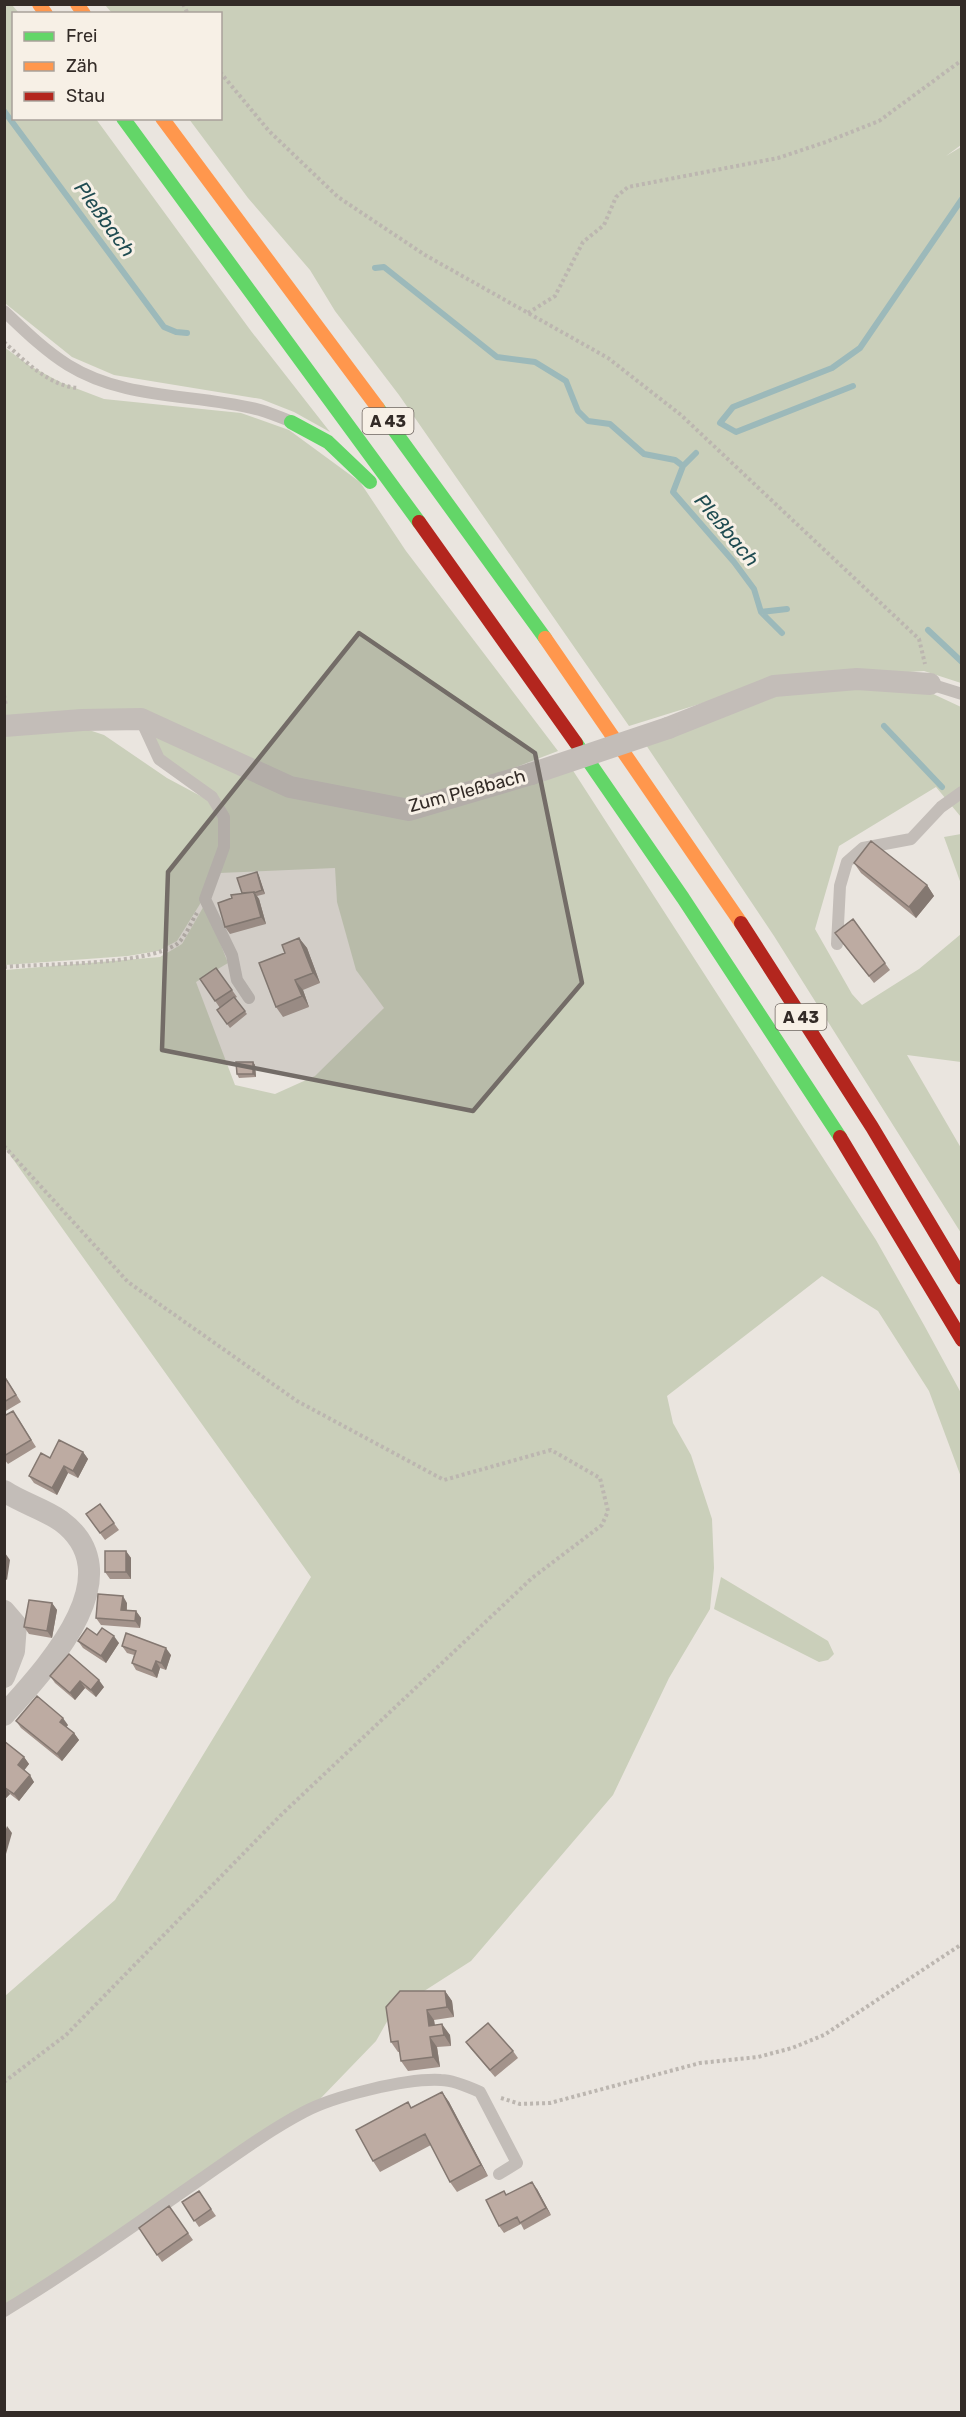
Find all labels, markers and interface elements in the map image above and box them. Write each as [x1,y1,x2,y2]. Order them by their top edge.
legend [12,12,222,120]
text: Frei [66,25,97,47]
text: Zäh [66,55,98,77]
text: Stau [66,85,105,107]
water label: Pleßbach [70,177,140,261]
road number: A 43 [362,408,414,434]
water label: Pleßbach [690,489,764,571]
street label: Zum Pleßbach [406,765,528,817]
road number: A 43 [776,1004,826,1030]

